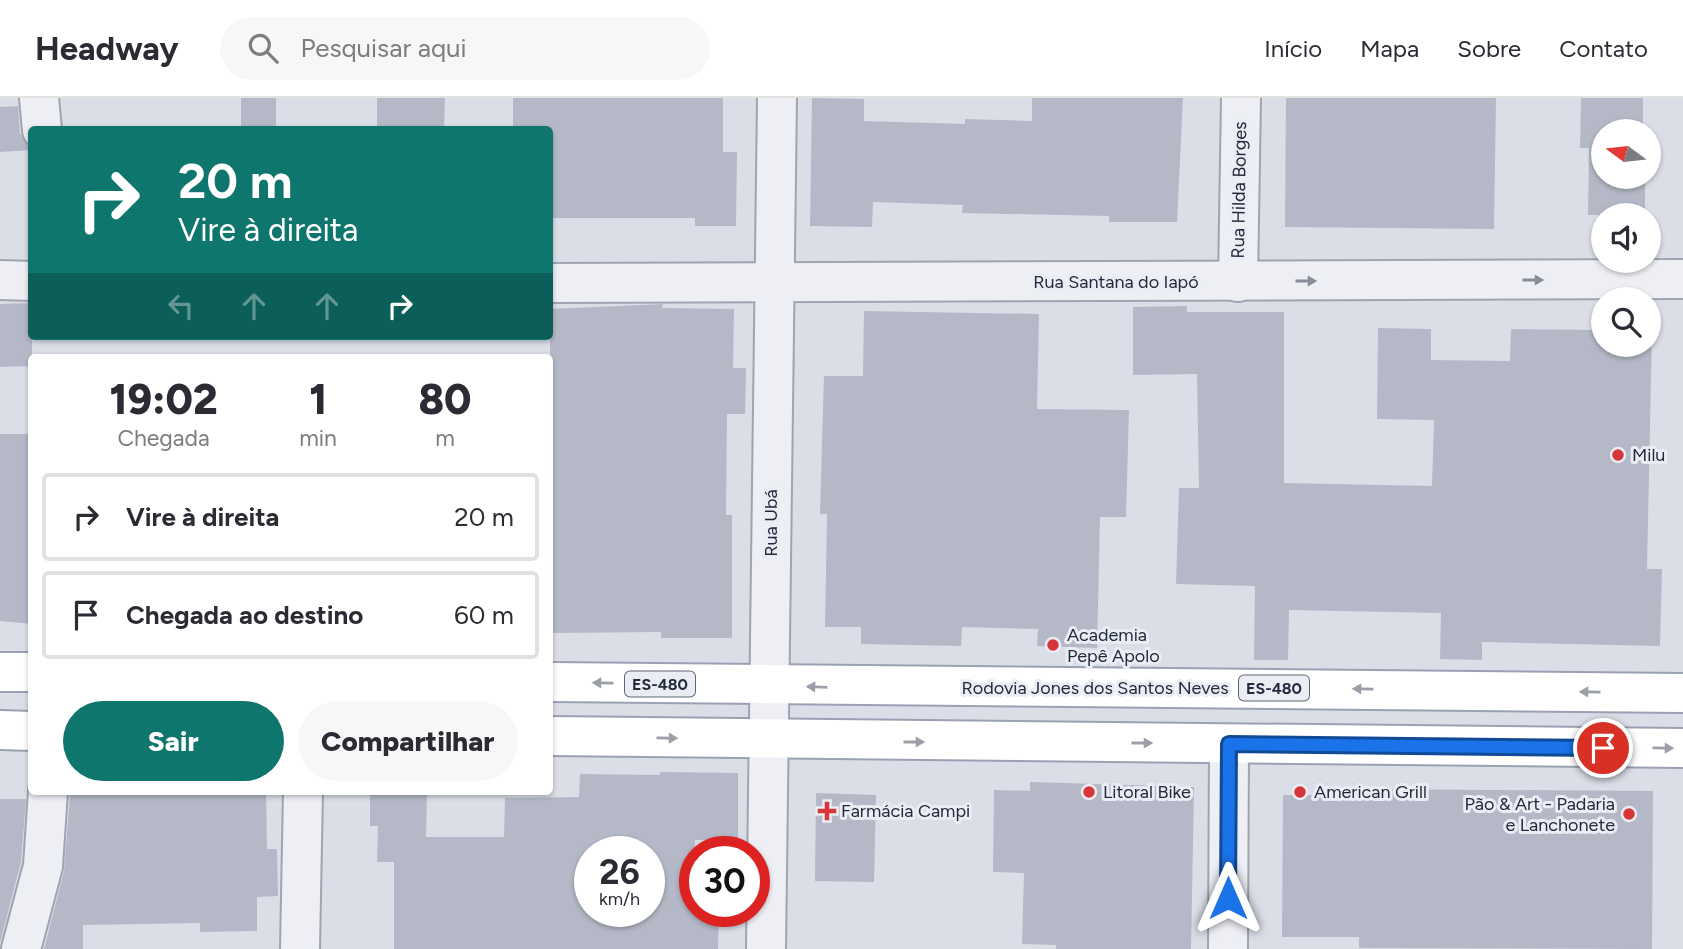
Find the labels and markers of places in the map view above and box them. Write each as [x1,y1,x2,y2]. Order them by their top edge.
place label: Milu [1632,444,1665,466]
marker: Milu [1610,447,1626,463]
place label: Academia Pepê Apolo [1067,624,1160,667]
marker: Academia Pepê Apolo [1045,637,1061,653]
pin [1573,718,1633,778]
place label: Litoral Bike [1103,781,1191,803]
place label: American Grill [1314,781,1427,803]
marker: Litoral Bike [1081,784,1097,800]
marker: American Grill [1292,784,1308,800]
place label: Pão & Art - Padaria e Lanchonete [1465,793,1615,836]
place label: Farmácia Campi [841,800,970,822]
marker: Farmácia Campi [819,803,835,819]
marker: Pão & Art - Padaria e Lanchonete [1621,806,1637,822]

